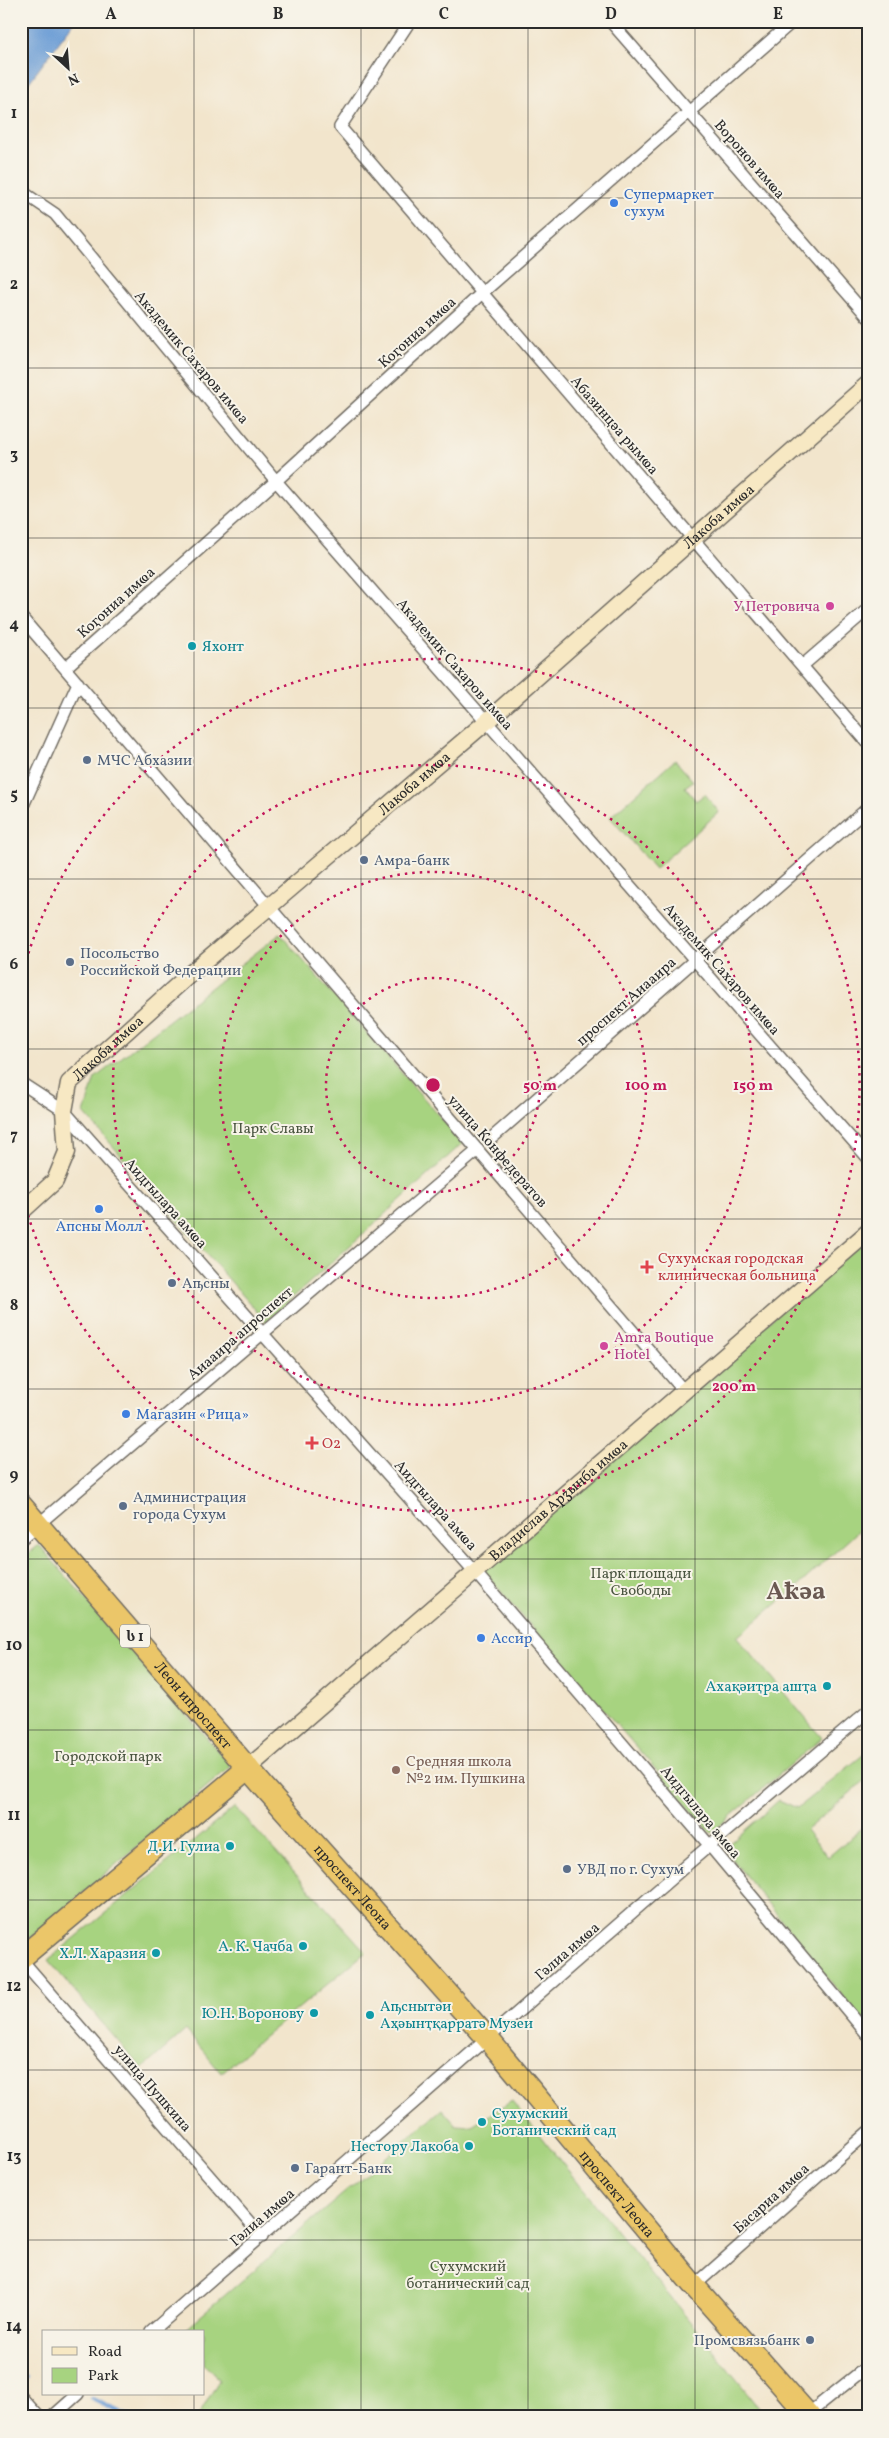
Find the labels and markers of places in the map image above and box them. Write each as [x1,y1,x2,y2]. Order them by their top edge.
place label: Супермаркет сухум [624,185,714,223]
marker: Супермаркет сухум [608,197,620,209]
place label: У Петровича [733,597,820,618]
marker: У Петровича [824,600,836,612]
place label: Яхонт [202,637,244,658]
marker: Яхонт [186,640,198,652]
place label: МЧС Абхазии [97,751,192,772]
marker: МЧС Абхазии [81,754,93,766]
place label: Амра-банк [374,851,450,872]
marker: Амра-банк [358,854,370,866]
place label: Посольство Российской Федерации [80,944,241,982]
marker: Посольство Российской Федерации [64,956,76,968]
centre of rings [424,1076,442,1094]
marker: Апсны Молл [93,1203,105,1215]
place label: Апсны Молл [56,1217,142,1238]
place label: Сухумская городская клиническая больница [658,1249,816,1287]
marker: Сухумская городская клиническая больница [640,1260,654,1274]
place label: Аҧсны [182,1274,230,1295]
marker: Аҧсны [166,1277,178,1289]
place label: Amra Boutique Hotel [614,1328,714,1366]
marker: Amra Boutique Hotel [598,1340,610,1352]
place label: Магазин «Рица» [136,1405,249,1426]
marker: Магазин «Рица» [120,1408,132,1420]
place label: О2 [322,1434,341,1455]
marker: О2 [306,1437,318,1449]
place label: Администрация города Сухум [133,1488,247,1526]
marker: Администрация города Сухум [117,1500,129,1512]
place label: Ассир [491,1629,532,1650]
marker: Ассир [475,1632,487,1644]
place label: Ахақәиҭра ашҭа [706,1677,817,1698]
marker: Ахақәиҭра ашҭа [821,1680,833,1692]
place label: Средняя школа №2 им. Пушкина [406,1752,526,1790]
marker: Средняя школа №2 им. Пушкина [390,1764,402,1776]
place label: Д.И. Гулиа [148,1837,220,1858]
marker: Д.И. Гулиа [224,1840,236,1852]
place label: УВД по г. Сухум [577,1860,684,1881]
marker: УВД по г. Сухум [561,1863,573,1875]
place label: А. К. Чачба [218,1937,293,1958]
marker: А. К. Чачба [297,1940,309,1952]
place label: Х.Л. Харазия [59,1944,146,1965]
marker: Х.Л. Харазия [150,1947,162,1959]
place label: Аҧснытәи Аҳәынҭқарратә Музеи [380,1997,533,2035]
place label: Ю.Н. Воронову [202,2004,304,2025]
marker: Ю.Н. Воронову [308,2007,320,2019]
marker: Аҧснытәи Аҳәынҭқарратә Музеи [364,2009,376,2021]
place label: Сухумский Ботанический сад [492,2104,617,2142]
marker: Сухумский Ботанический сад [476,2116,488,2128]
place label: Нестору Лакоба [350,2137,459,2158]
marker: Нестору Лакоба [463,2140,475,2152]
place label: Гарант-Банк [305,2159,392,2180]
marker: Гарант-Банк [289,2162,301,2174]
place label: Промсвязьбанк [694,2331,800,2352]
marker: Промсвязьбанк [804,2334,816,2346]

